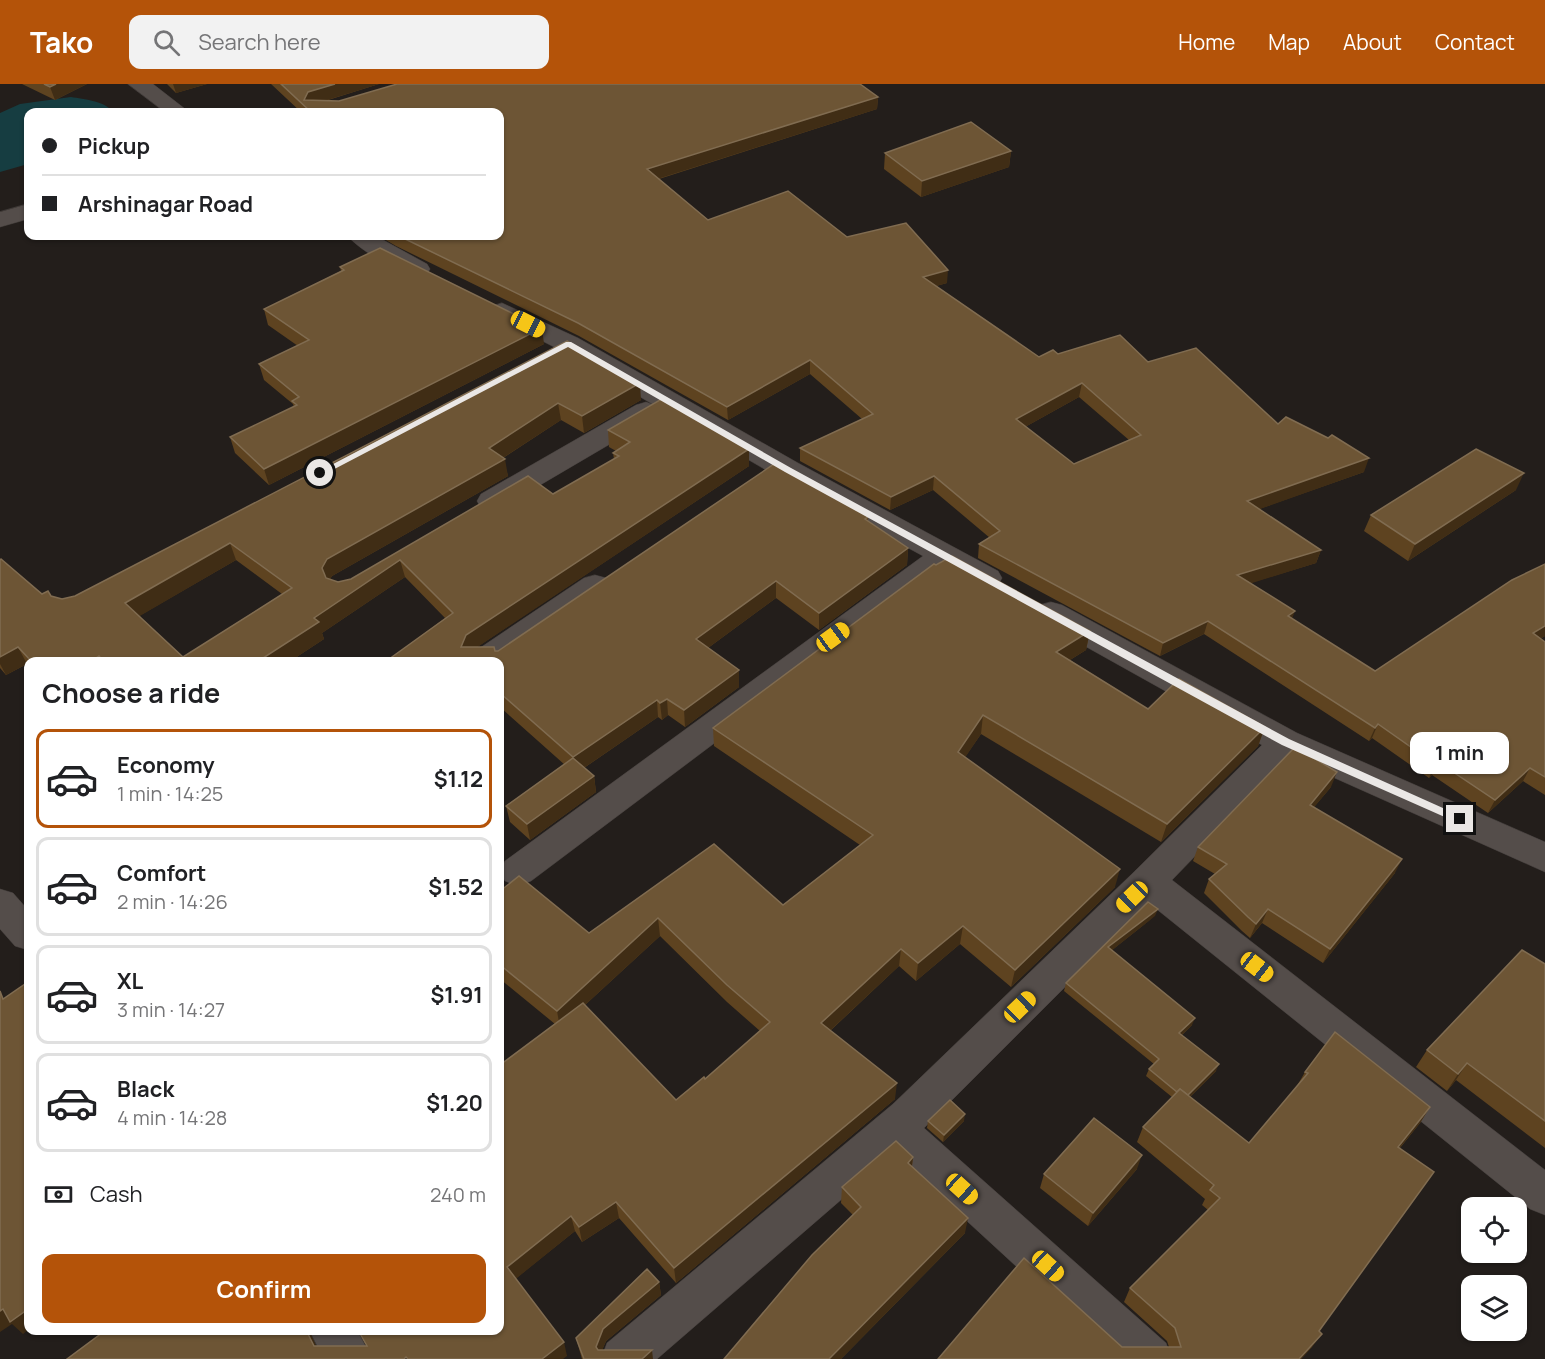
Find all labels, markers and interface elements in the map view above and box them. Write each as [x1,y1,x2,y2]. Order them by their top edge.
search box [129,15,549,69]
text: Tako [30,23,93,61]
icon: search [150,26,183,59]
text: Search here [198,27,321,57]
text: Home [1178,28,1235,56]
text: Map [1268,28,1310,56]
text: About [1343,28,1402,56]
text: Contact [1435,28,1515,56]
text: Pickup [78,131,150,161]
text: Arshinagar Road [78,189,253,219]
car [508,308,548,340]
route start [306,459,333,486]
car [813,619,853,655]
text: Choose a ride [42,674,220,711]
callout: 1 min [1410,732,1510,774]
text: 1 min [1435,739,1484,766]
text: Economy [117,750,215,780]
icon: car [45,752,99,806]
text: $1.12 [434,764,483,794]
text: 1 min · 14:25 [117,780,223,807]
route end [1446,805,1473,832]
text: Comfort [117,858,206,888]
icon: car [45,860,99,914]
text: $1.52 [428,872,483,902]
car [1113,878,1151,916]
text: 2 min · 14:26 [117,888,228,915]
car [1237,949,1277,985]
text: XL [117,966,143,996]
icon: car [45,968,99,1022]
text: $1.91 [430,980,483,1010]
car [1001,988,1039,1026]
text: 3 min · 14:27 [117,996,225,1023]
text: Black [117,1074,174,1104]
icon: car [45,1076,99,1130]
text: $1.20 [426,1088,483,1118]
text: 4 min · 14:28 [117,1104,227,1131]
car [943,1170,981,1208]
icon: cash [42,1178,75,1211]
text: Cash [90,1179,143,1209]
text: 240 m [430,1181,486,1208]
map controls [1461,1197,1527,1341]
button: locate [1461,1197,1527,1263]
car [1029,1247,1067,1285]
button: Confirm [42,1254,486,1323]
button: layers [1461,1275,1527,1341]

